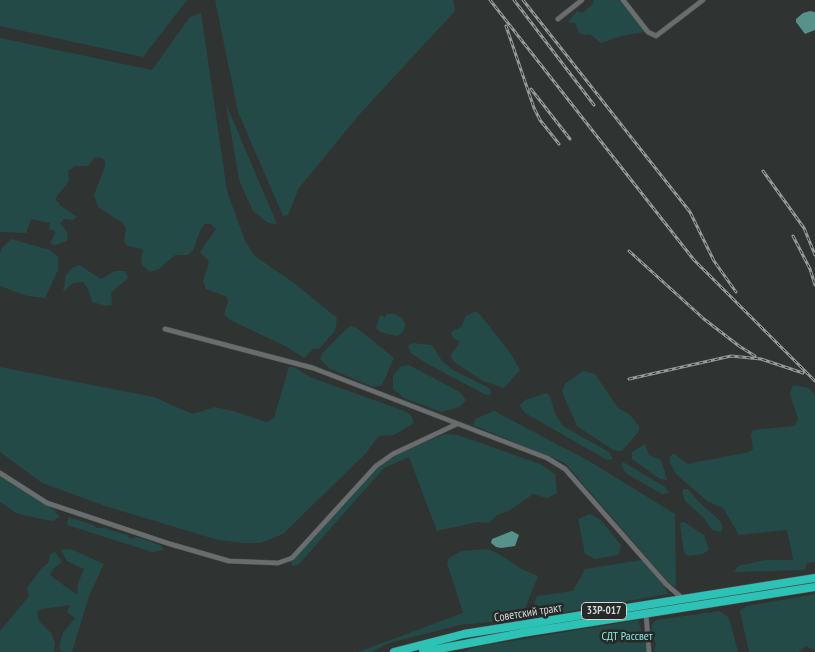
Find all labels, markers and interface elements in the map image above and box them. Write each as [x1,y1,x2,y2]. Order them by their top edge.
street label: Советский тракт [493,601,563,625]
road number: 33Р-017 [582,602,626,620]
park label: СДТ Рассвет [601,630,653,644]

